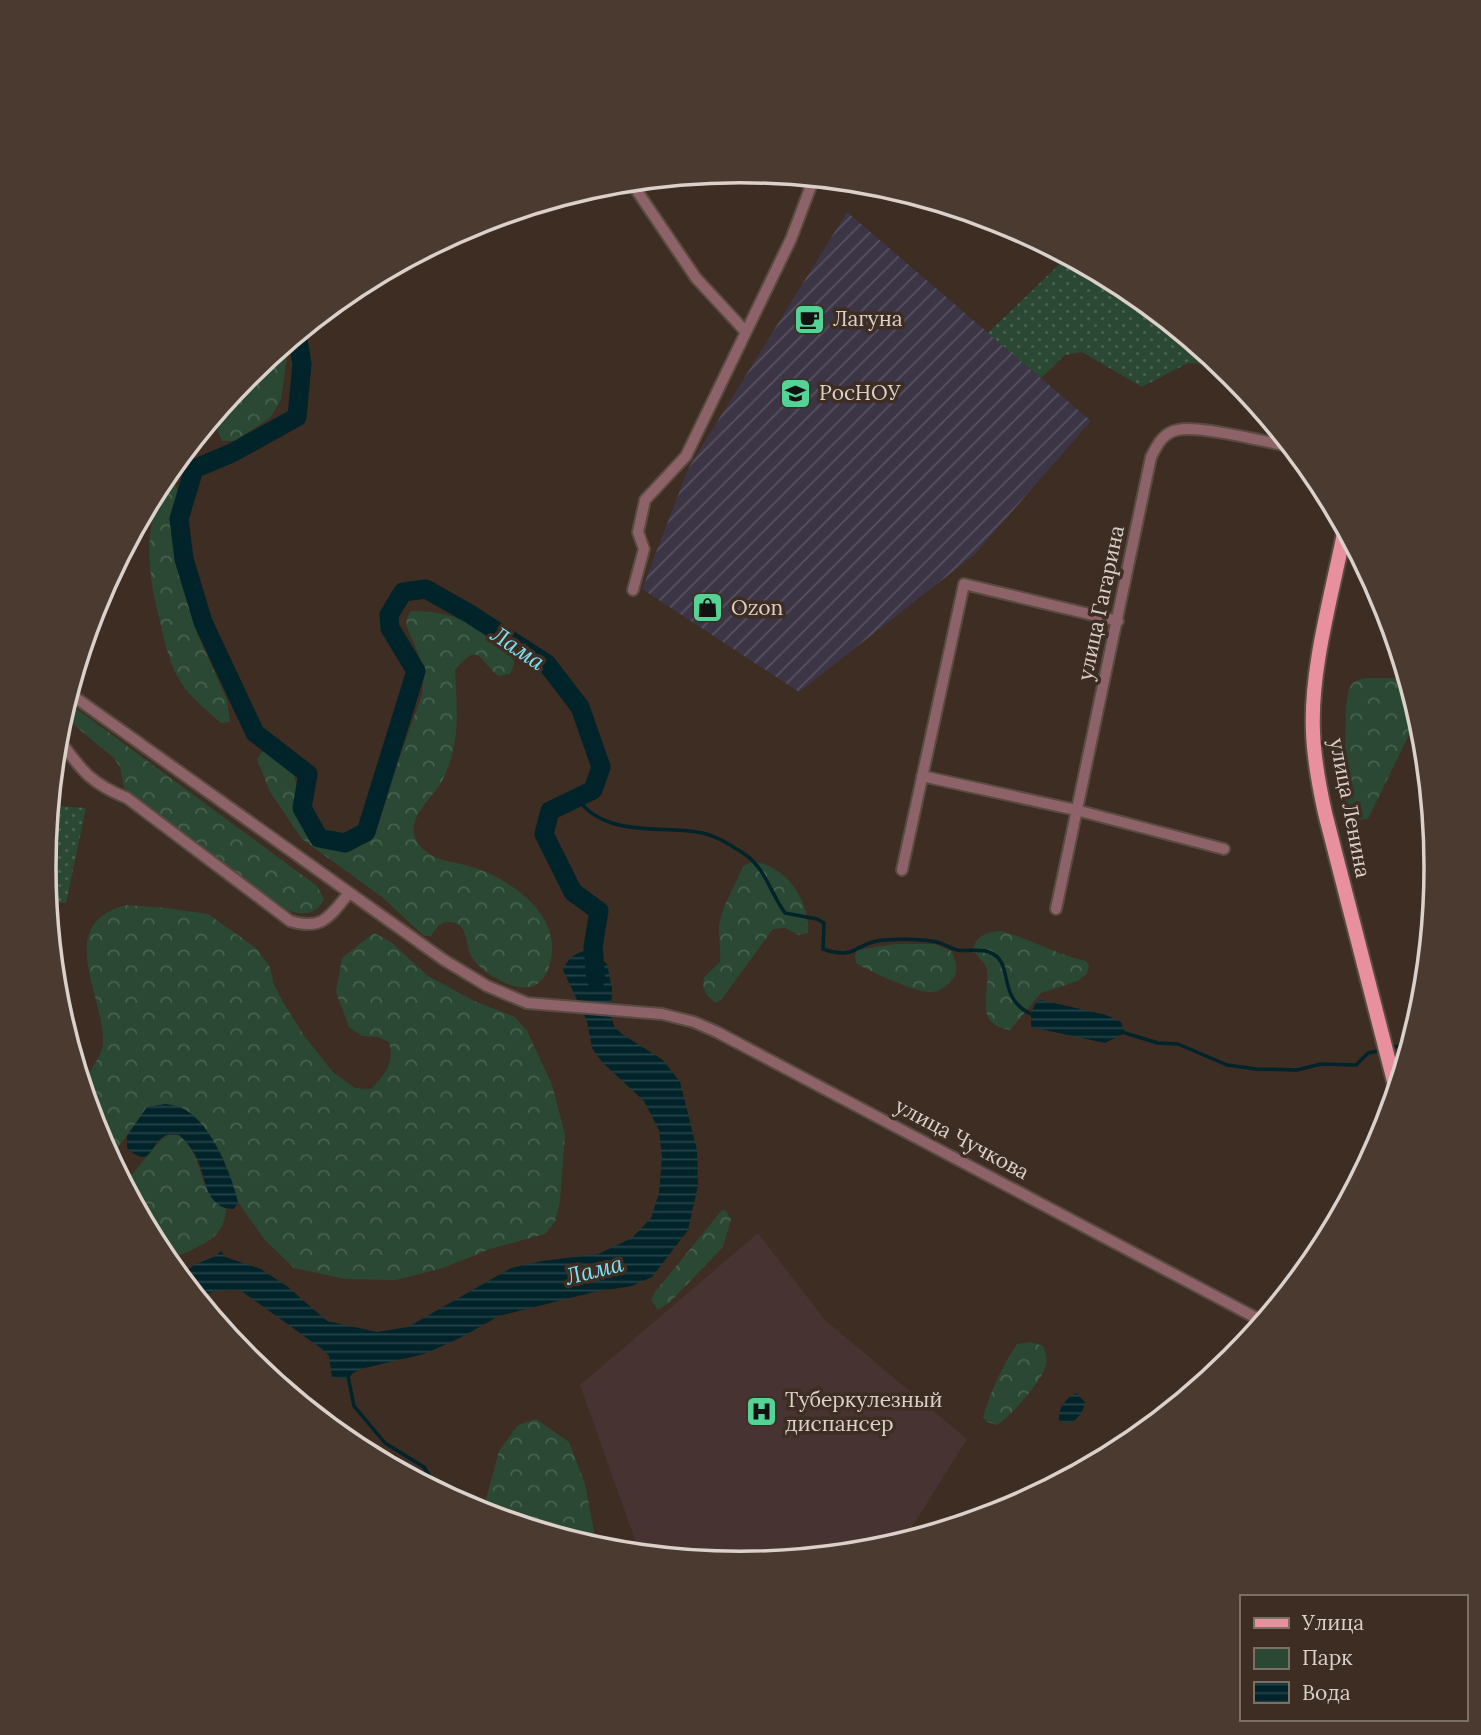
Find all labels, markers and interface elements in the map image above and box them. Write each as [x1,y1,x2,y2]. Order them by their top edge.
cafe icon: Лагуна [793,302,827,336]
place label: Лагуна [833,305,903,332]
school or university icon: РосНОУ [779,376,813,410]
place label: РосНОУ [819,379,902,406]
street label: улица Гагарина [1071,523,1130,683]
shop icon: Ozon [691,591,725,625]
place label: Ozon [731,594,784,621]
water label: Лама [486,619,551,676]
street label: улица Ленина [1324,736,1377,880]
street label: улица Чучкова [890,1092,1034,1185]
water label: Лама [562,1248,626,1291]
place label: Туберкулезный диспансер [785,1386,943,1437]
hospital icon: Туберкулезный диспансер [745,1395,779,1429]
legend [1240,1595,1467,1721]
text: Улица [1301,1609,1364,1636]
text: Парк [1302,1644,1353,1671]
text: Вода [1302,1679,1351,1706]

